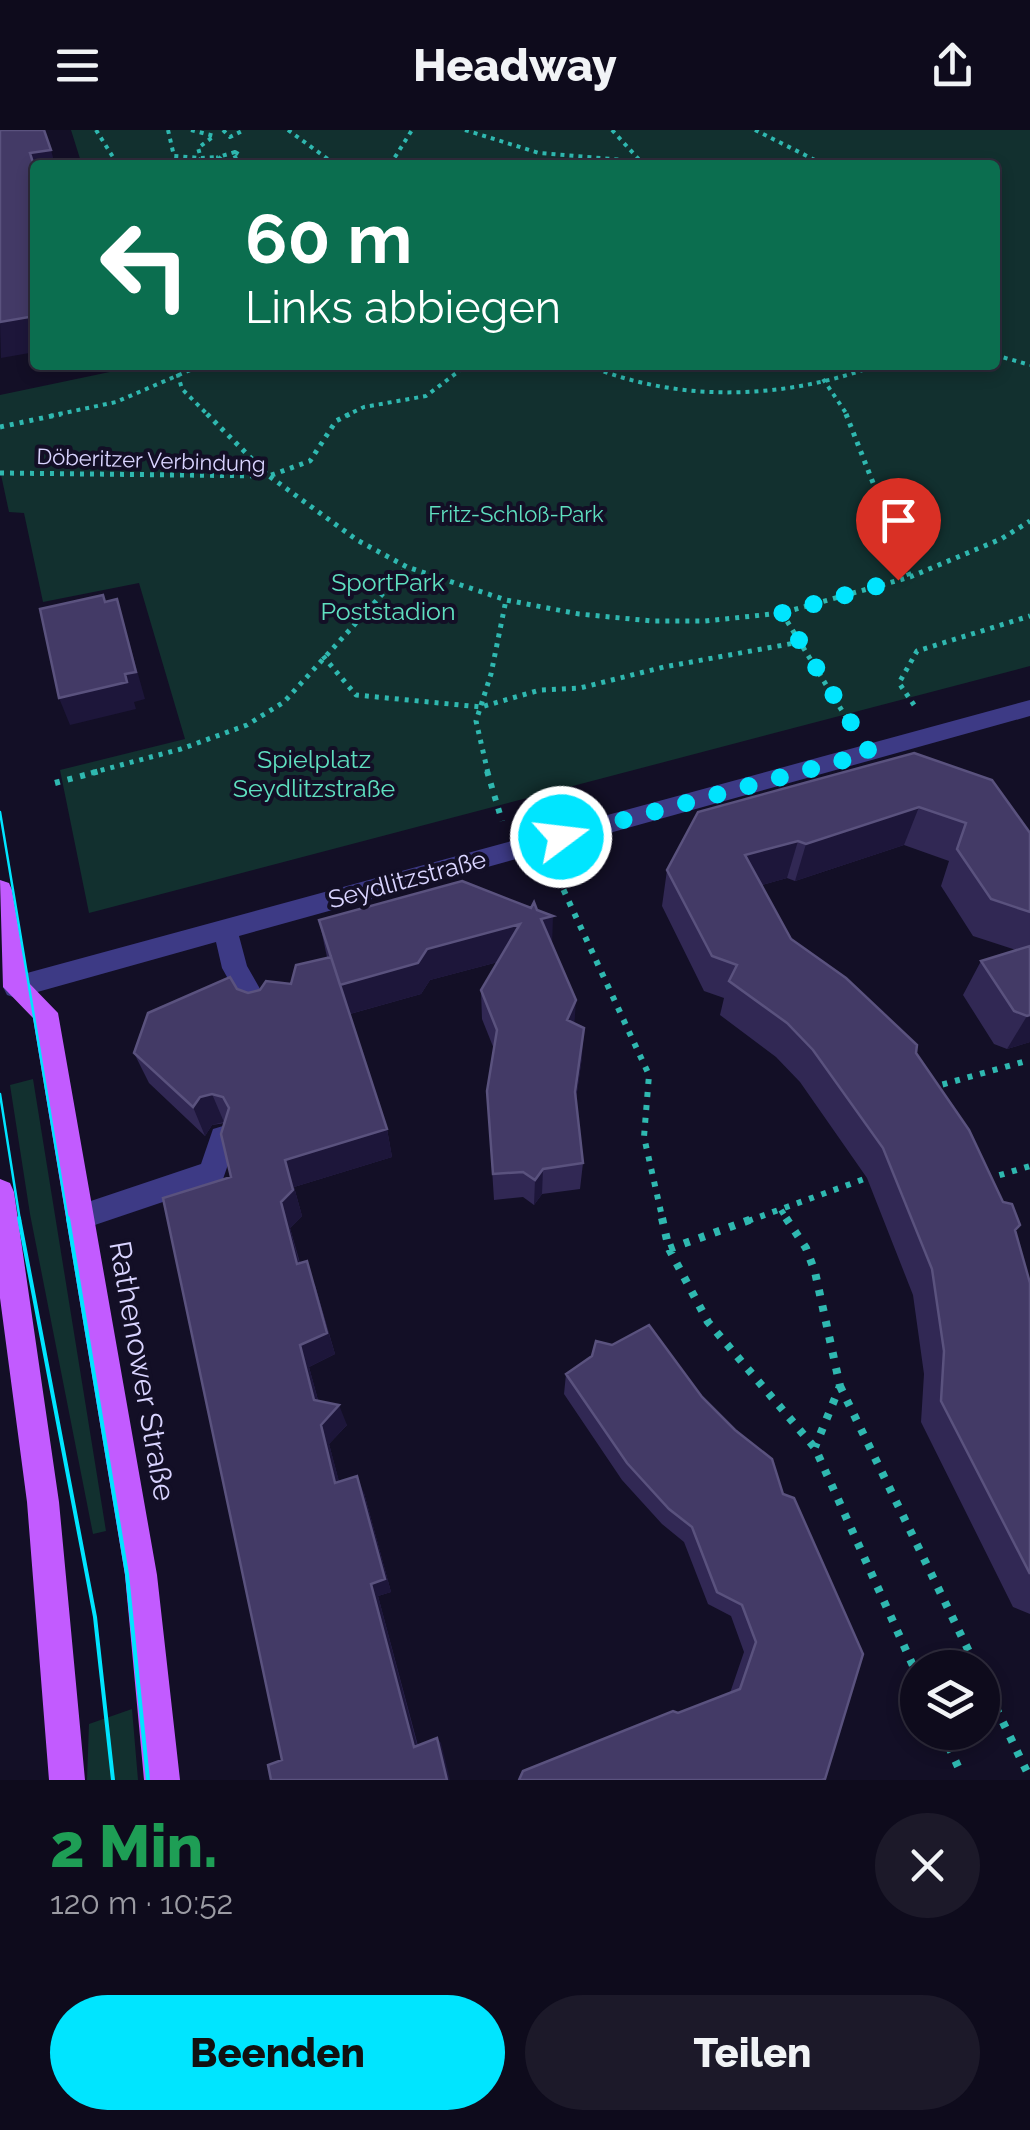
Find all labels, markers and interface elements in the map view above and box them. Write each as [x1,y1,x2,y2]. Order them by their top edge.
icon: menu [50,38,105,93]
icon: share [925,38,980,93]
text: Headway [413,39,617,92]
text: 60 m [245,197,412,279]
icon: left [80,200,210,330]
text: Links abbiegen [245,281,561,334]
street label: Döberitzer Verbindung [36,443,266,477]
pin [856,478,941,581]
icon: arrive [871,493,926,548]
park label: Fritz-Schloß-Park [428,501,604,527]
park label: SportPark Poststadion [320,567,456,626]
park label: Spielplatz Seydlitzstraße [233,744,395,803]
position arrow [509,785,613,889]
street label: Seydlitzstraße [325,844,489,914]
street label: Rathenower Straße [102,1238,183,1504]
map controls [900,1650,1000,1750]
button: layers [900,1650,1000,1750]
text: 2 Min. [50,1811,218,1881]
button: close [875,1813,980,1918]
text: 120 m · 10:52 [50,1884,233,1921]
button: Beenden [50,1995,505,2110]
button: Teilen [525,1995,980,2110]

